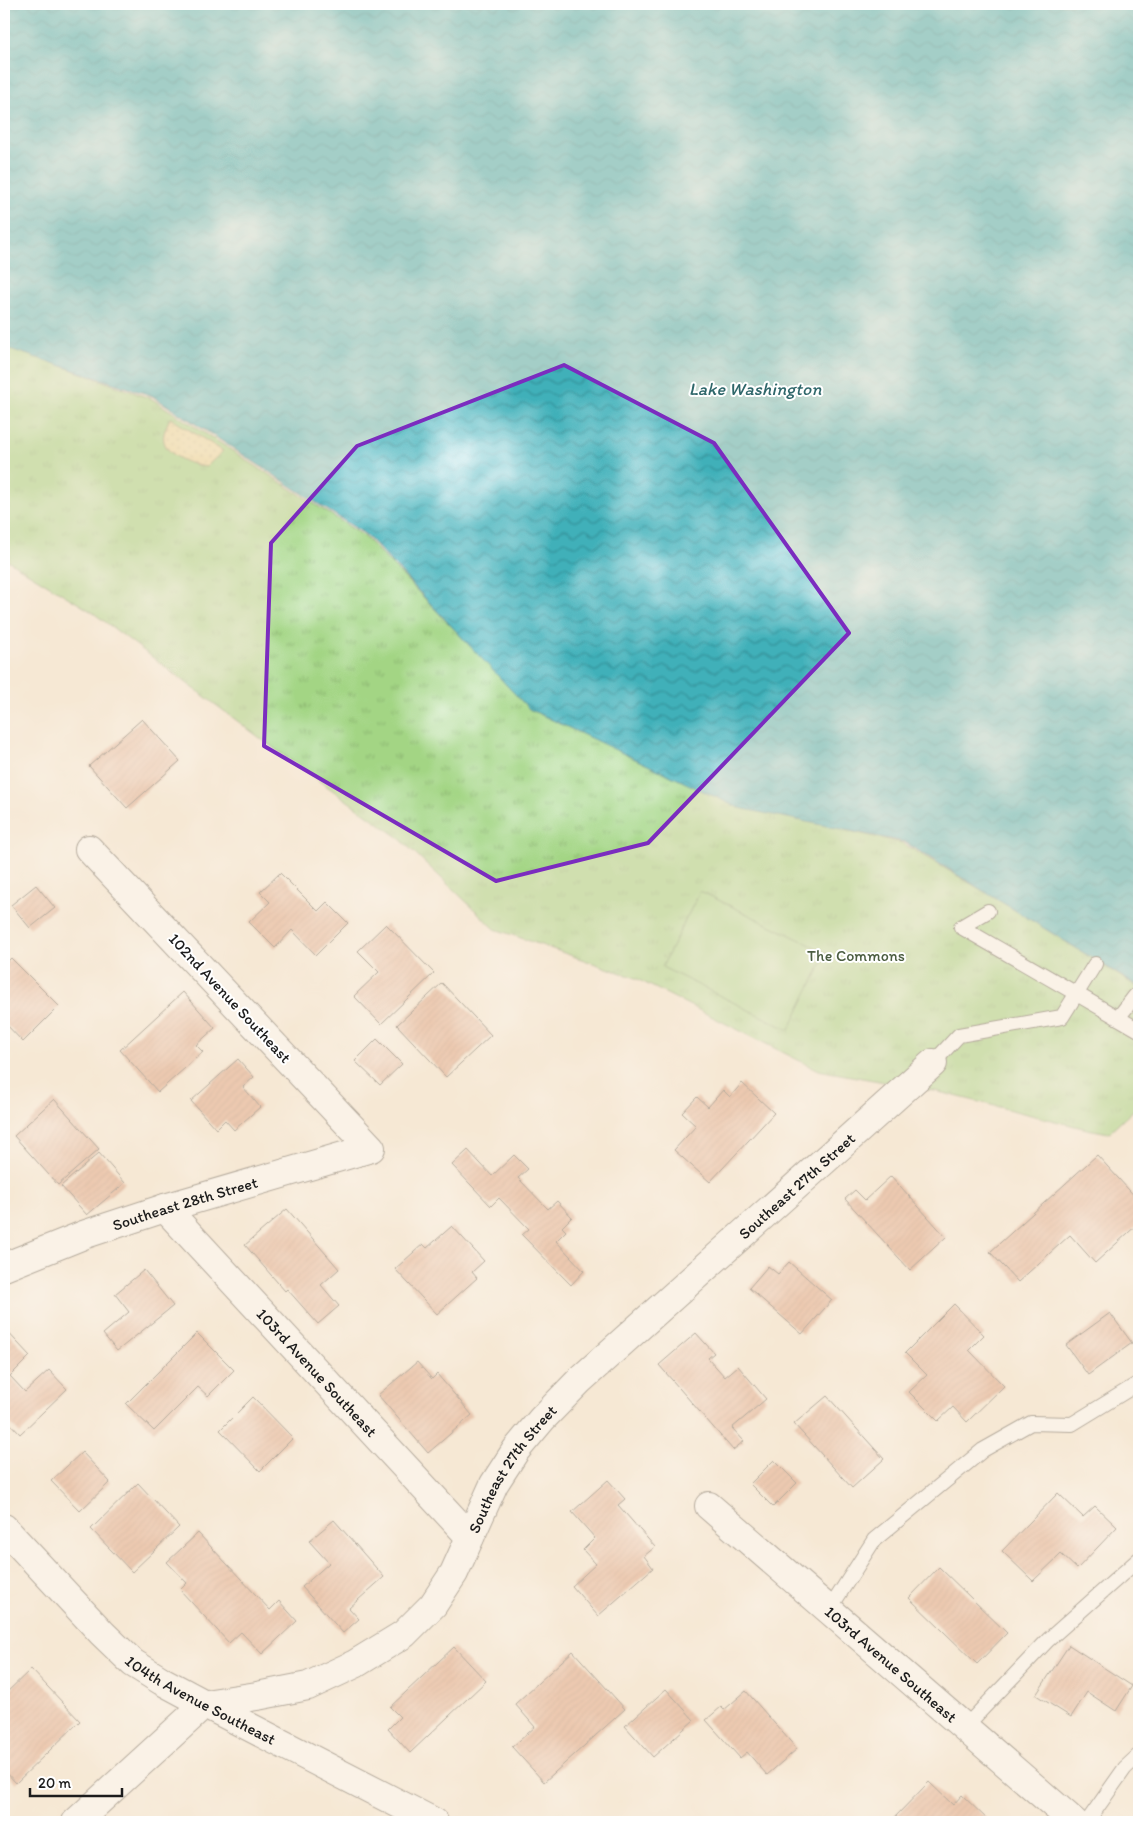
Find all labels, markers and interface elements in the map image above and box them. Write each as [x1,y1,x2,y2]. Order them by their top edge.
water label: Lake Washington [689,378,822,400]
street label: 102nd Avenue Southeast [165,929,295,1067]
park label: The Commons [807,946,905,965]
street label: Southeast 27th Street [734,1128,859,1243]
street label: Southeast 28th Street [110,1172,260,1234]
street label: 103rd Avenue Southeast [253,1304,382,1441]
street label: Southeast 27th Street [464,1401,560,1536]
street label: 103rd Avenue Southeast [821,1601,961,1726]
street label: 104th Avenue Southeast [121,1651,279,1748]
scale bar [30,1766,122,1798]
text: 20 m [38,1774,72,1792]

